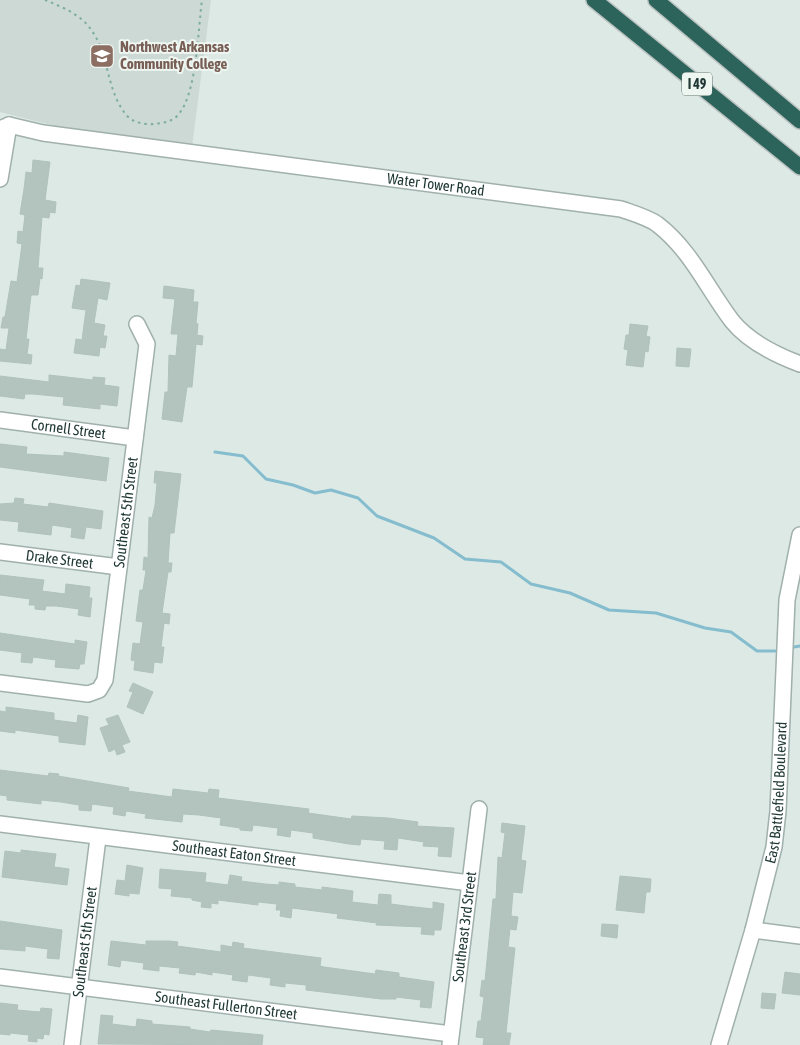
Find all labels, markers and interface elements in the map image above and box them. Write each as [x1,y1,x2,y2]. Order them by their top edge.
place label: Northwest Arkansas Community College [120,38,230,72]
school or university icon: Northwest Arkansas Community College [89,43,115,69]
road number: I 49 [682,72,712,96]
street label: Water Tower Road [386,169,486,199]
street label: Cornell Street [30,415,107,442]
street label: Southeast 5th Street [110,456,141,569]
street label: Drake Street [25,546,94,572]
street label: East Battlefield Boulevard [761,721,790,865]
street label: Southeast Eaton Street [171,837,297,869]
street label: Southeast 3rd Street [449,871,479,983]
street label: Southeast 5th Street [69,885,100,998]
street label: Southeast Fullerton Street [154,988,298,1023]

